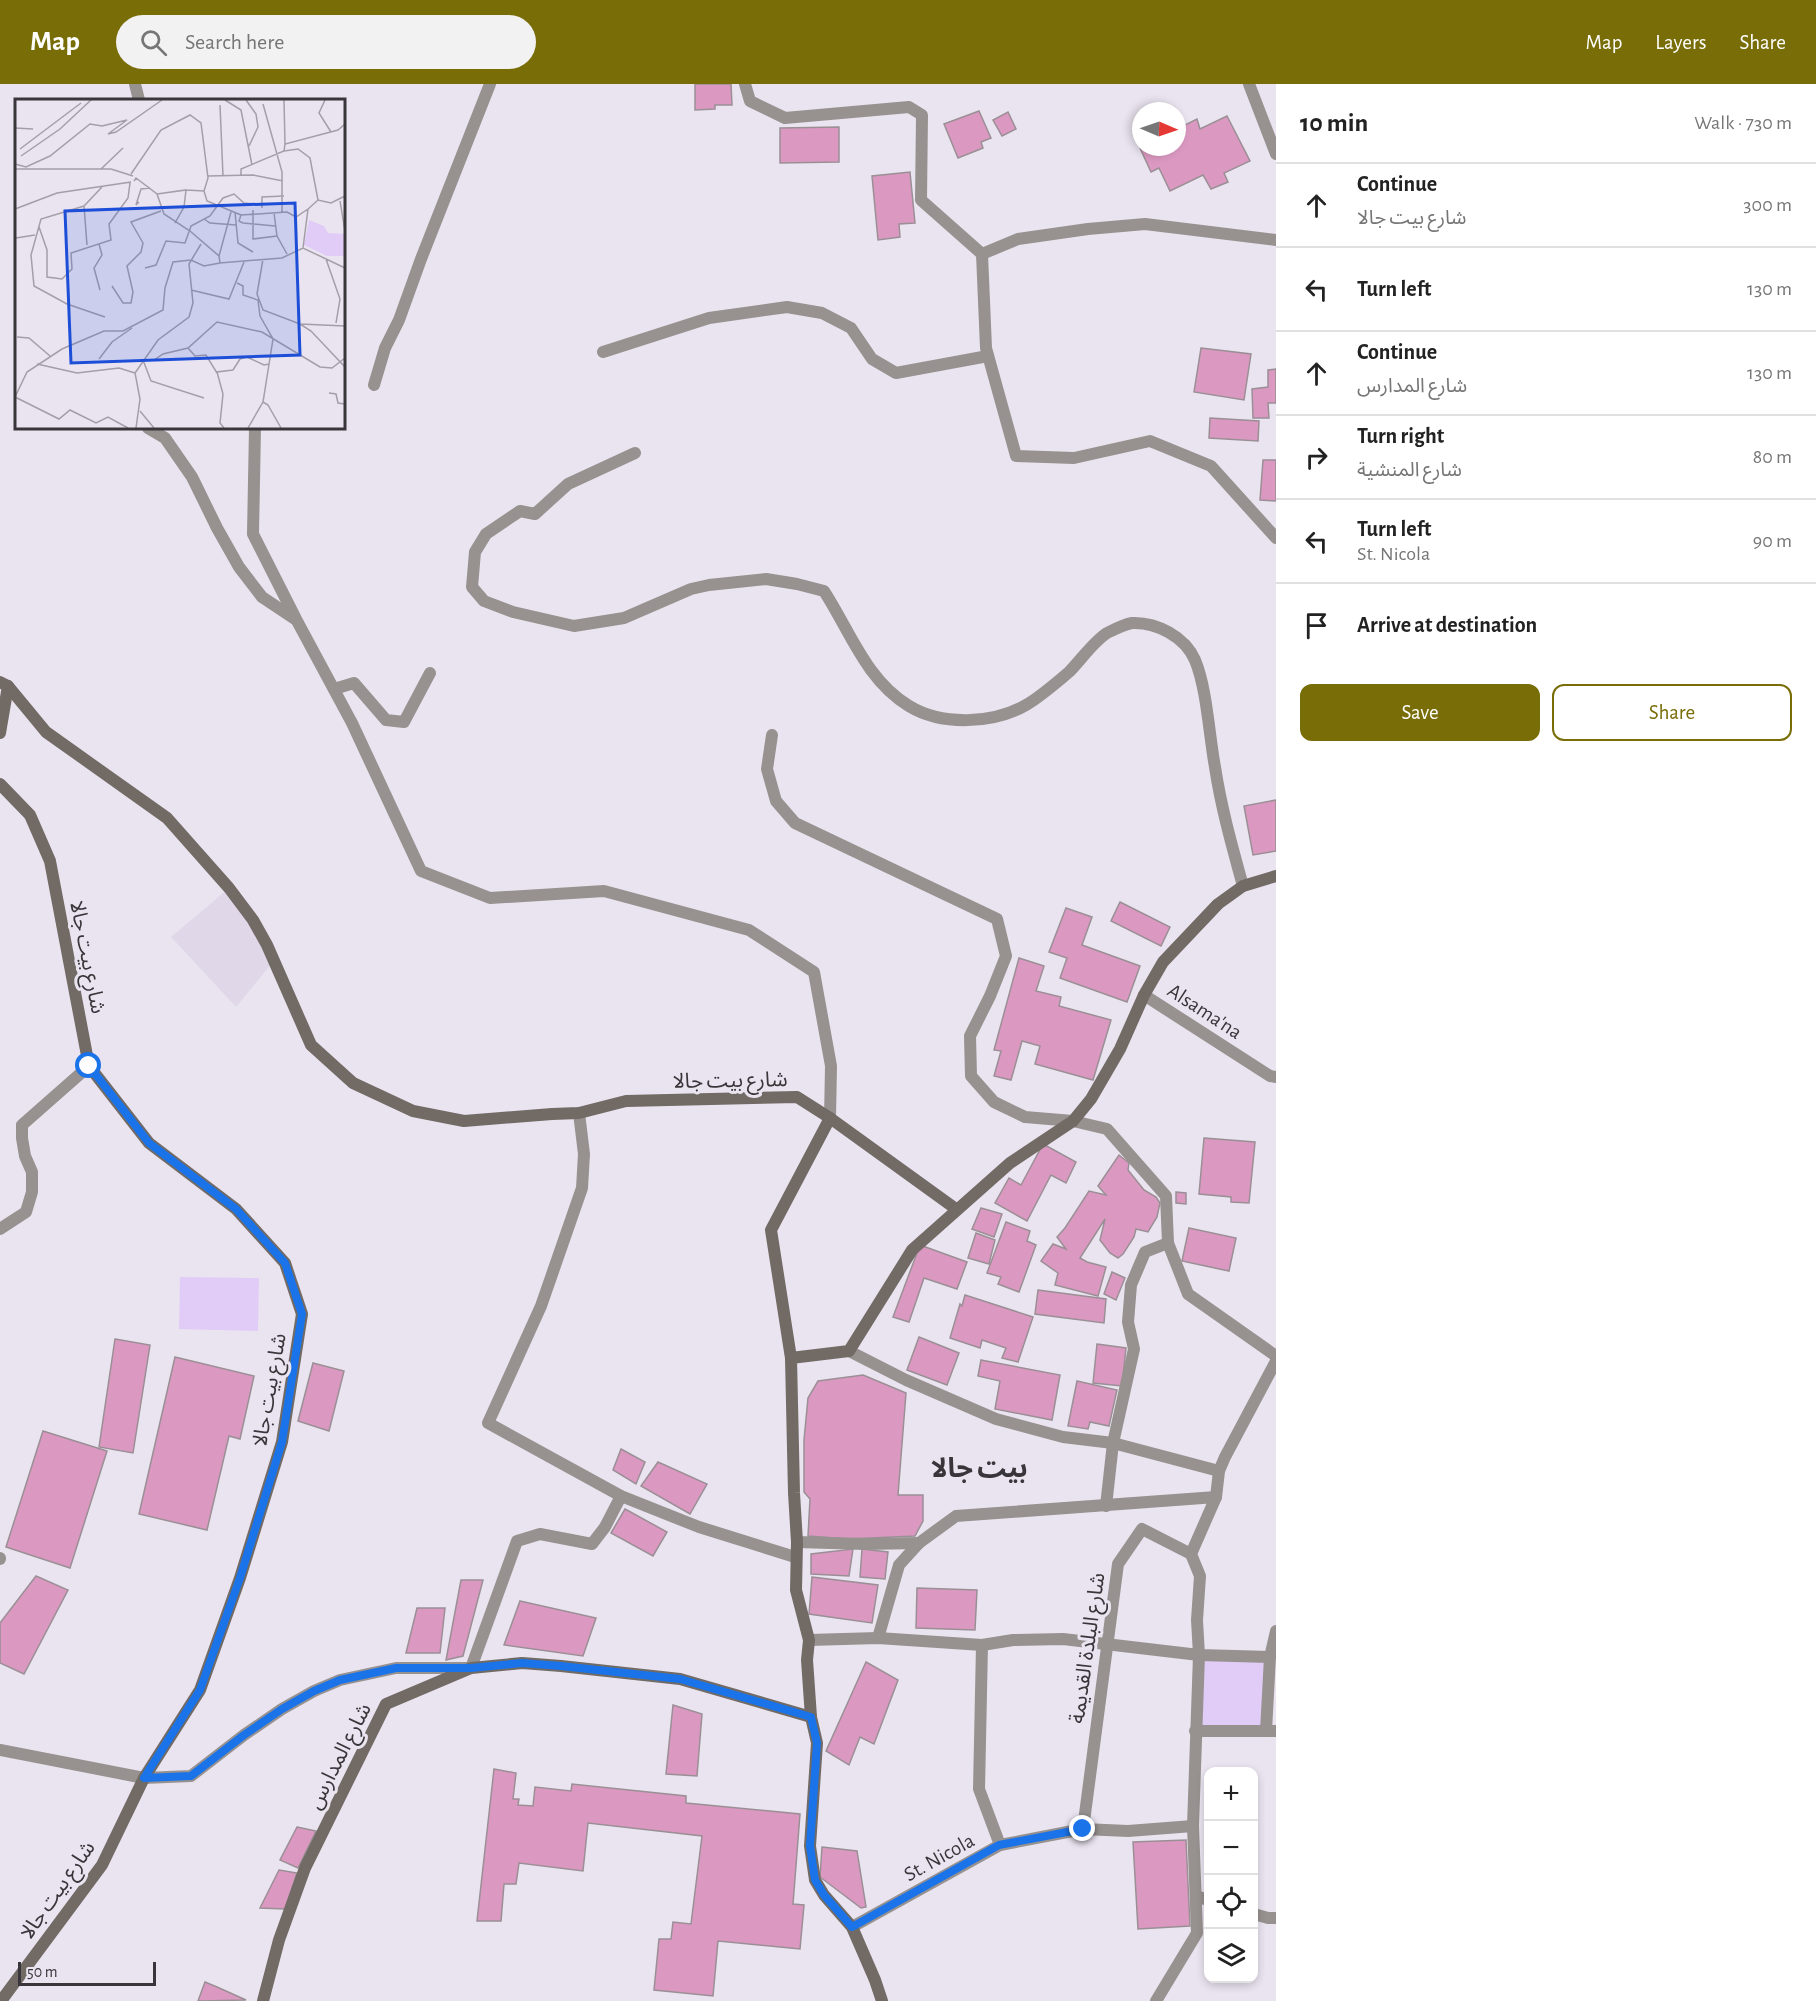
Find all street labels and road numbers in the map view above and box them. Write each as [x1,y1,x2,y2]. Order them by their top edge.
street label: شارع بيت جالا [62,899,109,1016]
street label: Alsama'na [1164,980,1246,1043]
street label: شارع بيت جالا [672,1069,788,1096]
street label: شارع بيت جالا [249,1332,294,1449]
street label: شارع البلدة القديمة [1067,1571,1112,1725]
street label: شارع المدارس [304,1700,379,1814]
street label: St. Nicola [900,1829,978,1885]
street label: شارع بيت جالا [16,1837,102,1946]

